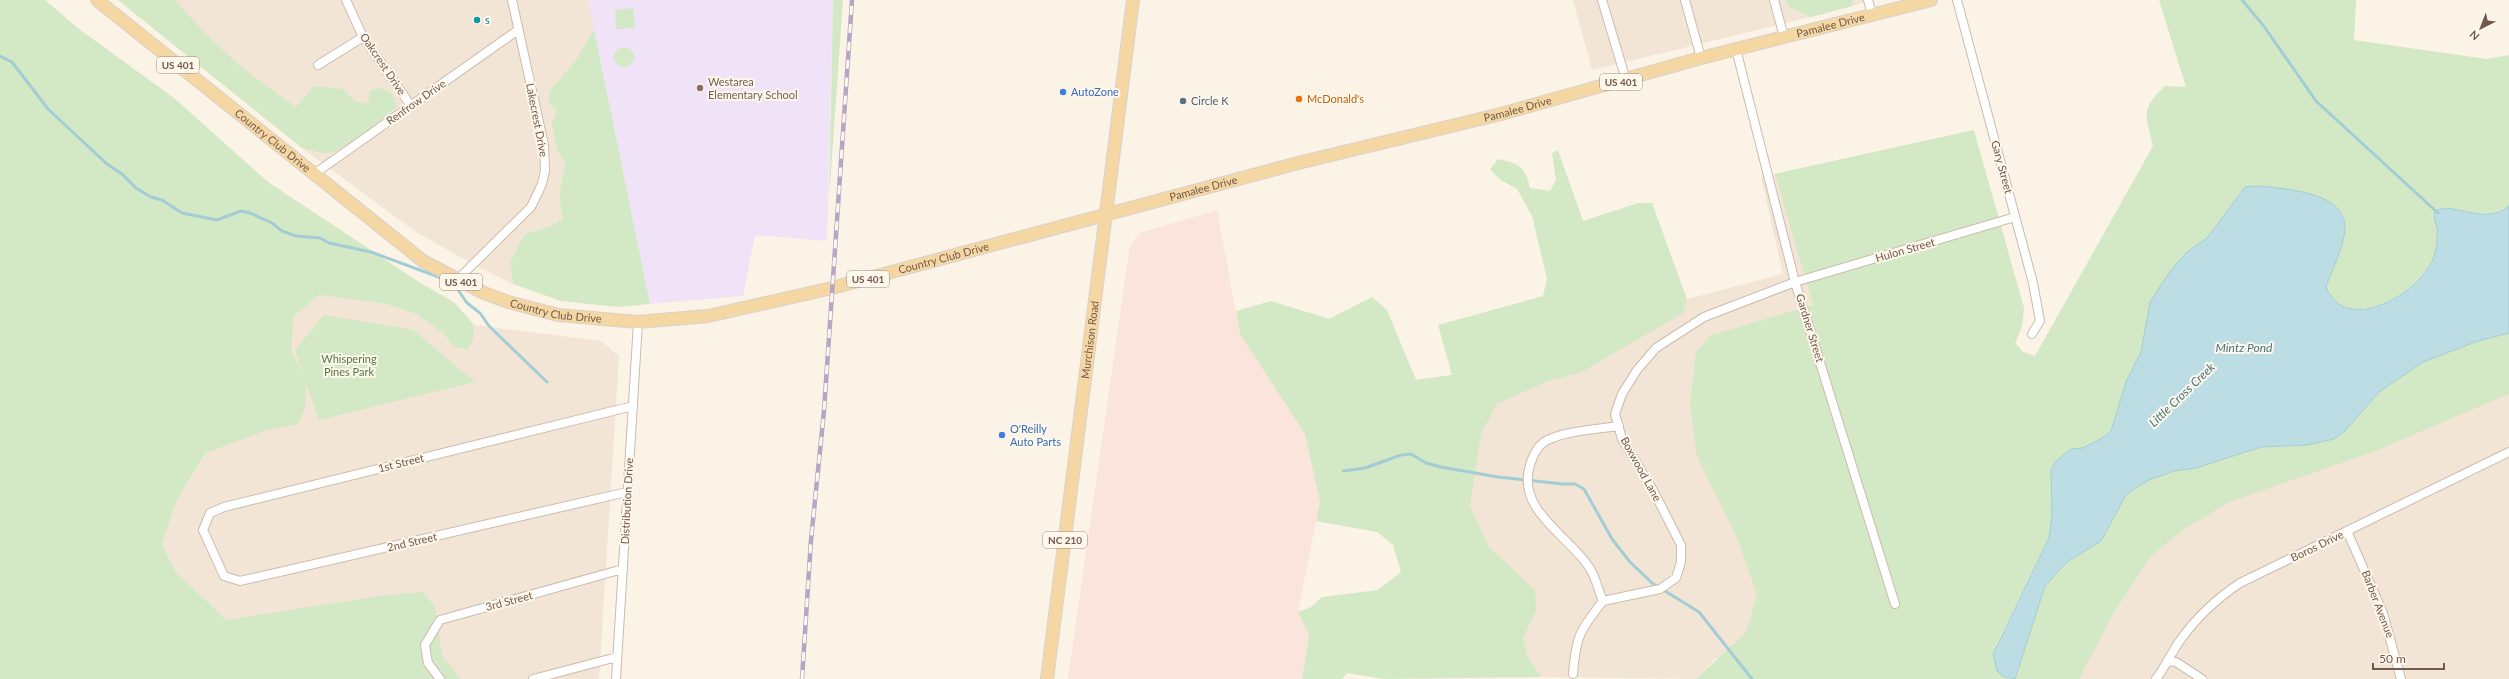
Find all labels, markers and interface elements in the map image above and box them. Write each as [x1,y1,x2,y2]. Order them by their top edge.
north arrow [2461,8,2501,48]
street label: Pamalee Drive [1795,10,1866,40]
place label: s [485,13,490,26]
marker: s [472,15,482,25]
text: N [2466,28,2481,43]
street label: Oakcrest Drive [358,30,409,97]
road number: US 401 [157,57,199,73]
road number: US 401 [1600,74,1642,90]
place label: Westarea Elementary School [708,75,798,101]
street label: Renfrow Drive [383,76,448,127]
street label: Lakecrest Drive [524,82,551,158]
marker: Westarea Elementary School [695,83,705,93]
place label: AutoZone [1071,85,1119,98]
marker: AutoZone [1058,87,1068,97]
place label: McDonald's [1307,92,1364,105]
street label: Pamalee Drive [1482,93,1553,124]
place label: Circle K [1191,94,1229,107]
marker: McDonald's [1294,94,1304,104]
marker: Circle K [1178,96,1188,106]
street label: Country Club Drive [232,106,314,175]
street label: Gary Street [1989,139,2016,195]
street label: Pamalee Drive [1168,173,1239,203]
street label: Hulon Street [1874,235,1936,264]
street label: Country Club Drive [897,239,990,276]
road number: US 401 [847,271,889,287]
road number: US 401 [440,274,482,290]
street label: Gardner Street [1794,292,1827,364]
street label: Country Club Drive [509,296,602,325]
street label: Murchison Road [1078,300,1101,379]
water label: Mintz Pond [2216,340,2273,355]
park label: Whispering Pines Park [321,352,377,378]
water label: Little Cross Creek [2146,359,2218,430]
place label: O'Reilly Auto Parts [1010,422,1061,448]
marker: O'Reilly Auto Parts [997,430,1007,440]
street label: Boxwood Lane [1618,434,1665,503]
street label: 1st Street [377,451,425,474]
street label: Distribution Drive [618,457,635,545]
street label: Boros Drive [2288,527,2345,564]
street label: 2nd Street [386,529,438,554]
road number: NC 210 [1043,532,1087,548]
street label: Barber Avenue [2360,568,2397,640]
street label: 3rd Street [484,588,534,613]
scale bar [2373,645,2444,671]
text: 50 m [2379,651,2406,666]

